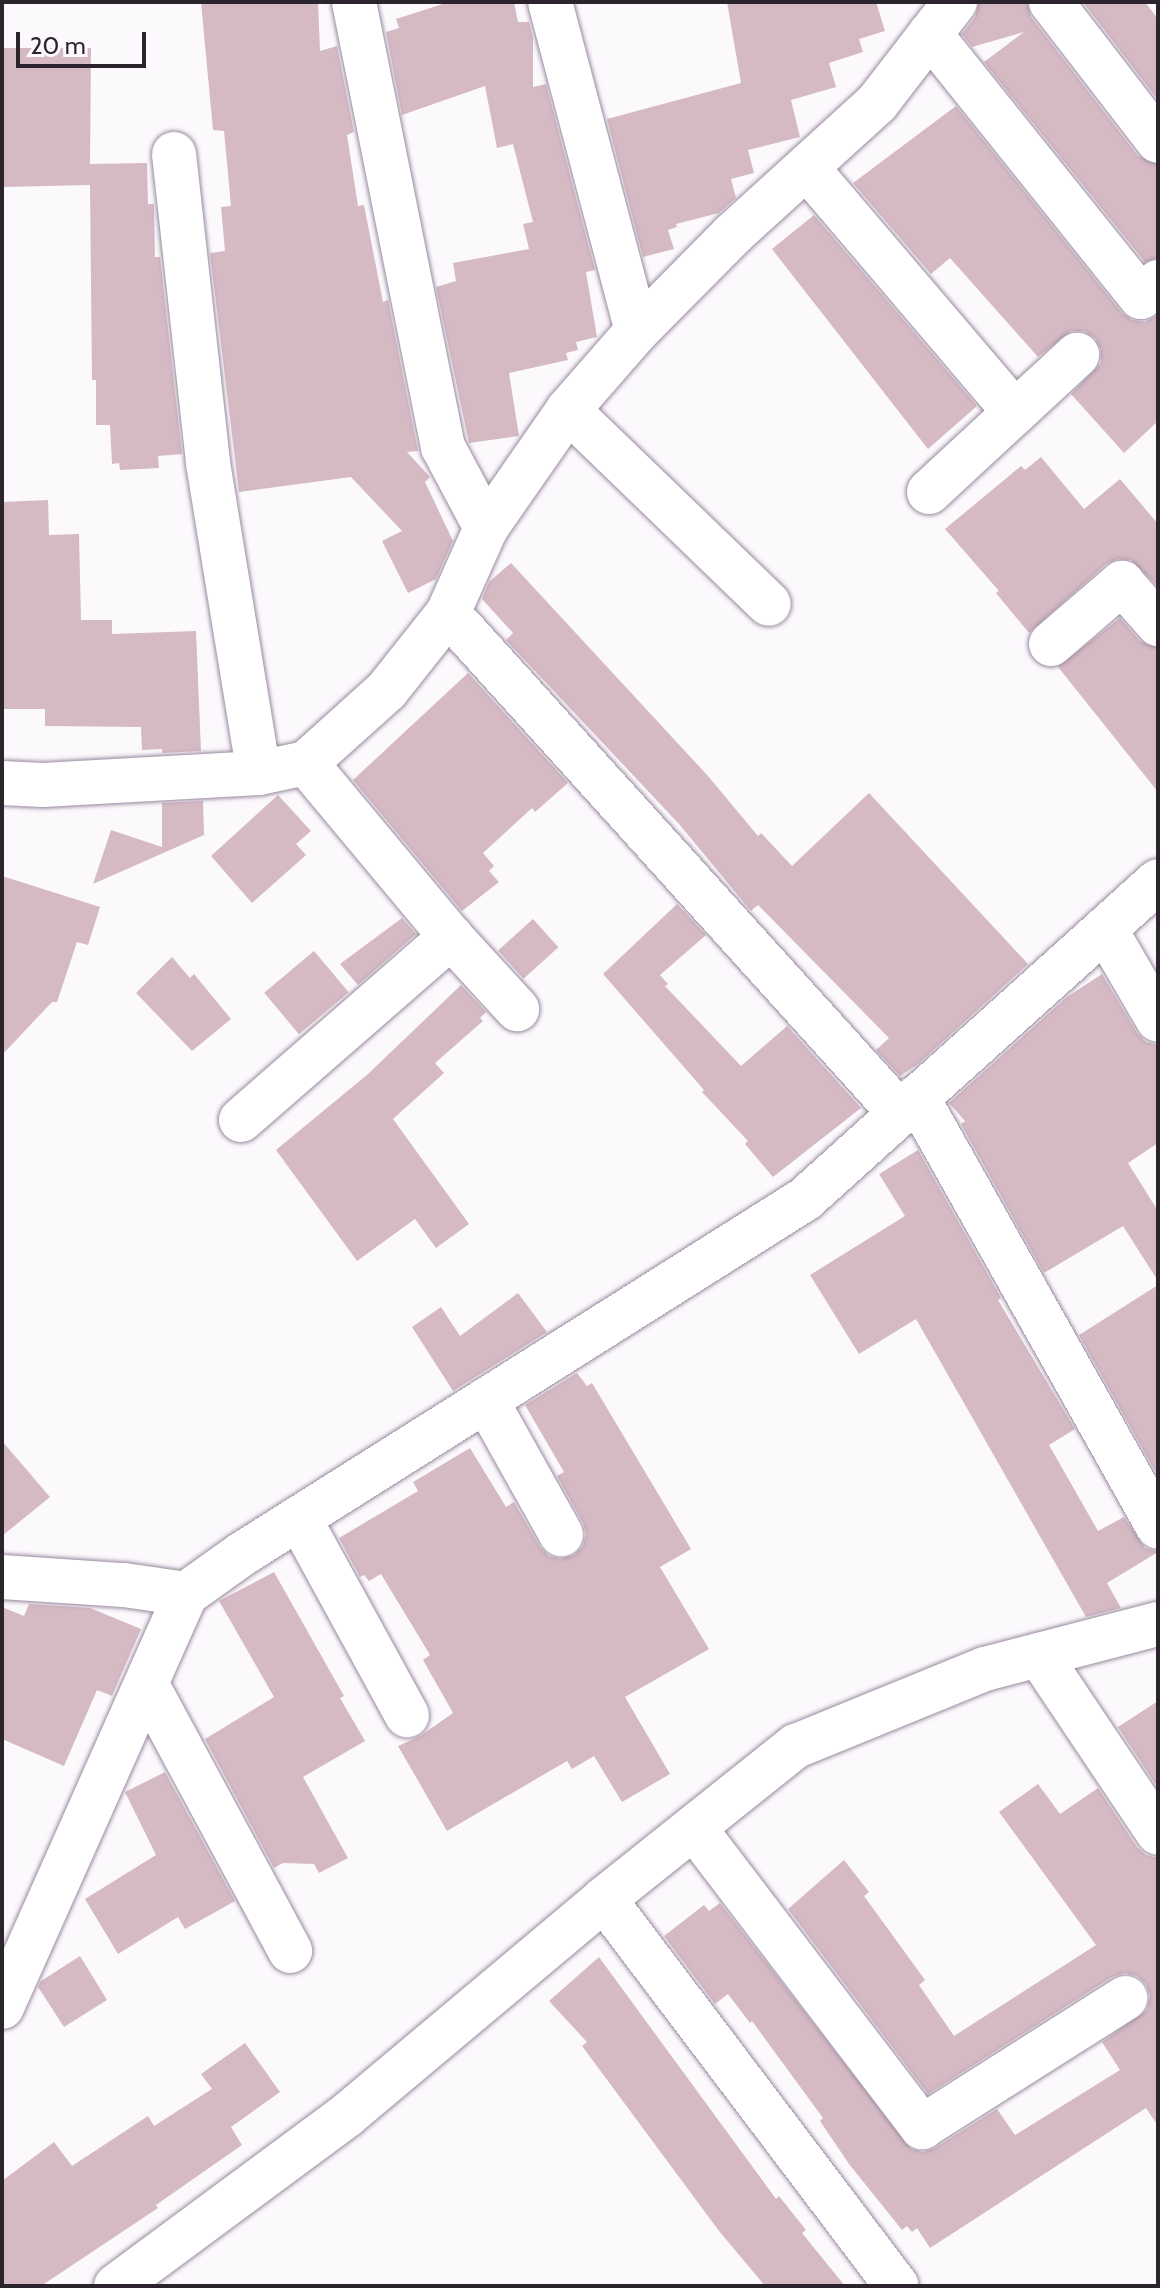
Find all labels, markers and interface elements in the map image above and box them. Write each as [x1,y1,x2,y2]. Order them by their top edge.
scale bar [20,16,150,66]
text: 20 m [30,31,86,60]

